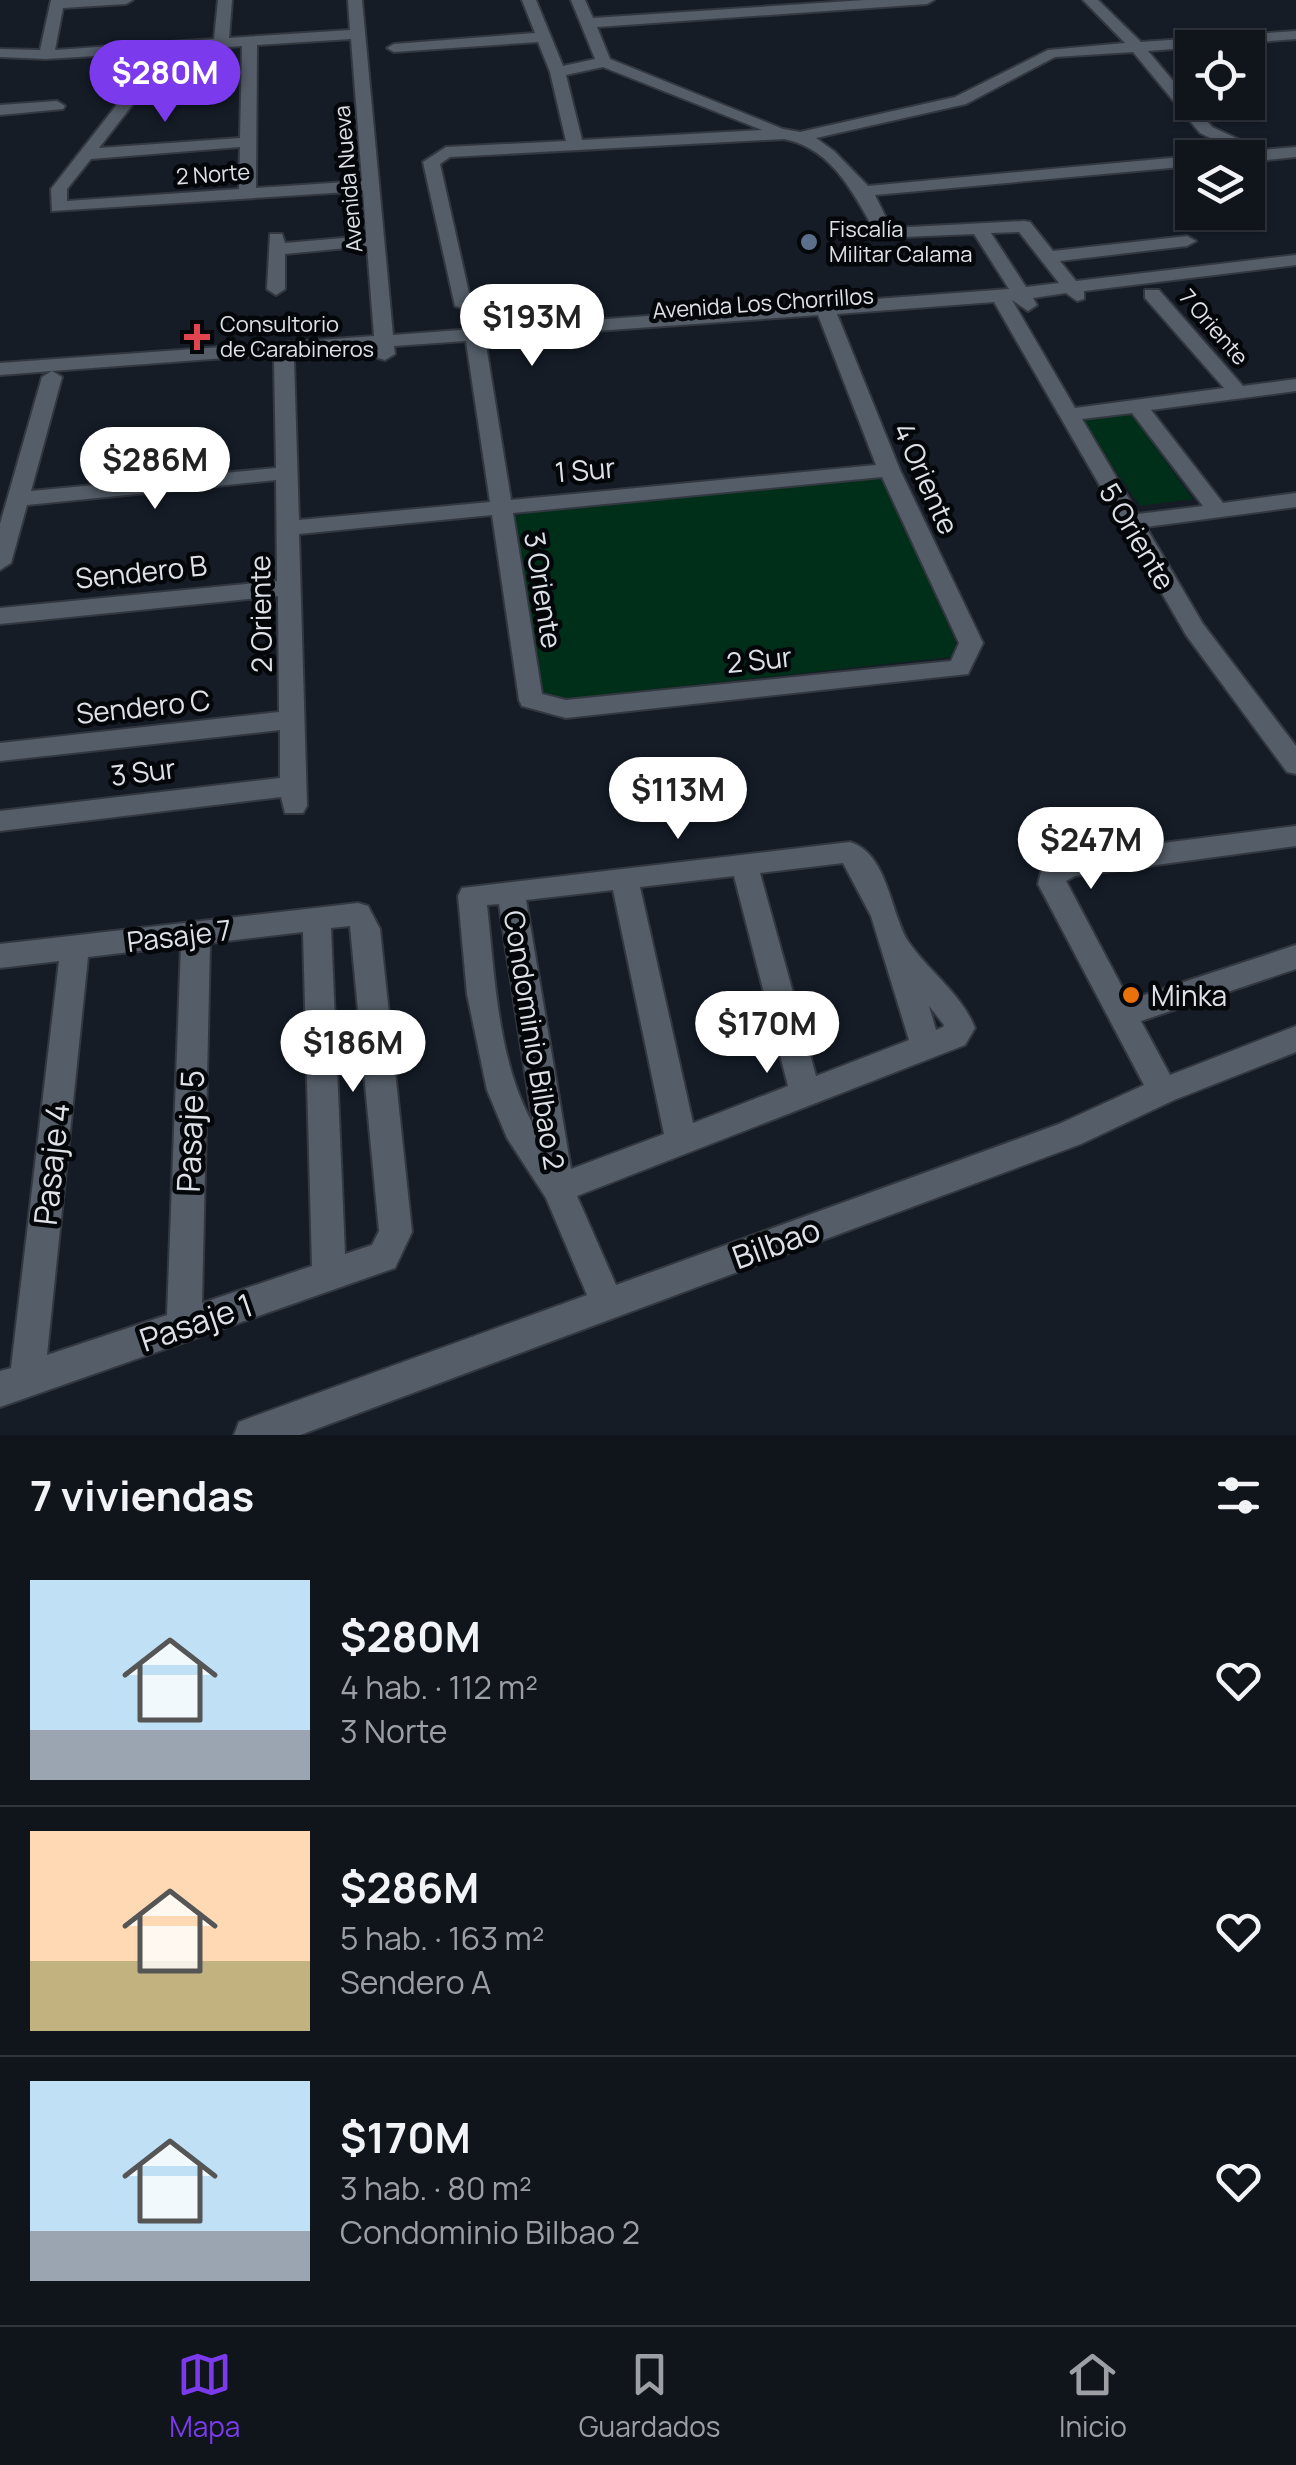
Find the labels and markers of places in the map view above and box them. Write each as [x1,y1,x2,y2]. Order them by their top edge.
pin: $280M [95,40,235,125]
place label: Fiscalía Militar Calama [829,214,972,269]
marker: Fiscalía Militar Calama [798,231,820,253]
pin: $193M [462,284,602,369]
place label: Consultorio de Carabineros [220,309,374,364]
marker: Consultorio de Carabineros [184,324,210,350]
pin: $286M [85,427,225,512]
pin: $113M [608,757,748,842]
pin: $247M [1021,807,1161,892]
place label: Minka [1151,976,1227,1014]
marker: Minka [1120,984,1142,1006]
pin: $170M [697,991,837,1076]
pin: $186M [283,1010,423,1095]

